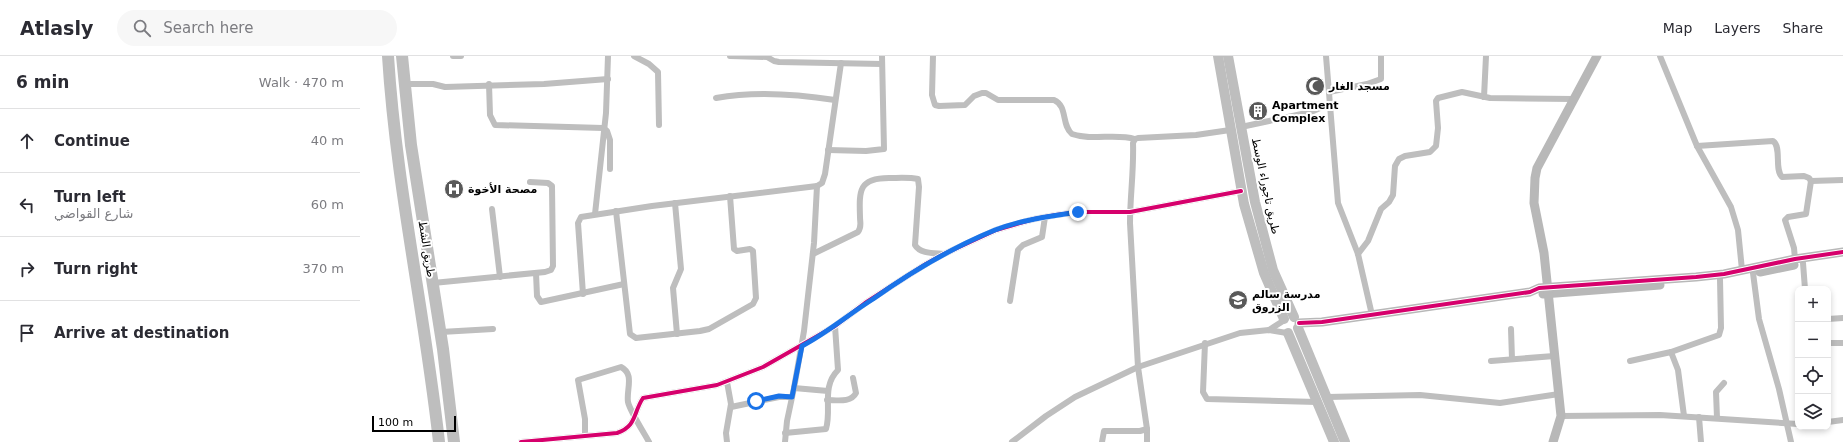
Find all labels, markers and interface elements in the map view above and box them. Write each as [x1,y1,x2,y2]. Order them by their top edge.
search box [117,10,397,46]
text: Atlasly [20,17,93,39]
icon: search [131,17,153,39]
text: Search here [163,19,253,37]
text: Map [1663,20,1692,36]
text: Layers [1714,20,1761,36]
text: Share [1783,20,1823,36]
text: 6 min [16,72,69,92]
text: Walk · 470 m [259,75,344,90]
mosque icon: مسجد الغار [1304,75,1326,97]
place label: مسجد الغار [1328,80,1390,93]
place label: Apartment Complex [1272,99,1339,125]
building icon: Apartment Complex [1247,100,1269,122]
icon: ahead [16,130,38,152]
text: Continue [54,132,130,150]
text: 40 m [311,133,344,148]
street label: طريق تاجوراء الوسط [1248,137,1282,236]
hospital icon: مصحة الأخوة [443,178,465,200]
place label: مصحة الأخوة [468,182,537,196]
text: Turn left [54,188,126,206]
icon: left [16,194,38,216]
text: 60 m [311,197,344,212]
route end [1069,203,1087,221]
text: شارع القواضي [54,206,133,221]
street label: طريق الشط [415,220,437,279]
icon: right [16,258,38,280]
text: Turn right [54,260,138,278]
text: 370 m [302,261,344,276]
map controls [1795,286,1831,430]
button: + [1795,286,1831,322]
place label: مدرسة سالم الزروق [1252,288,1321,314]
school or university icon: مدرسة سالم الزروق [1227,289,1249,311]
icon: arrive [16,322,38,344]
button: − [1795,322,1831,358]
text: Arrive at destination [54,324,229,342]
button: locate [1795,358,1831,394]
route start [747,392,765,410]
button: layers [1795,394,1831,430]
scale bar [372,414,456,433]
text: 100 m [378,416,413,429]

